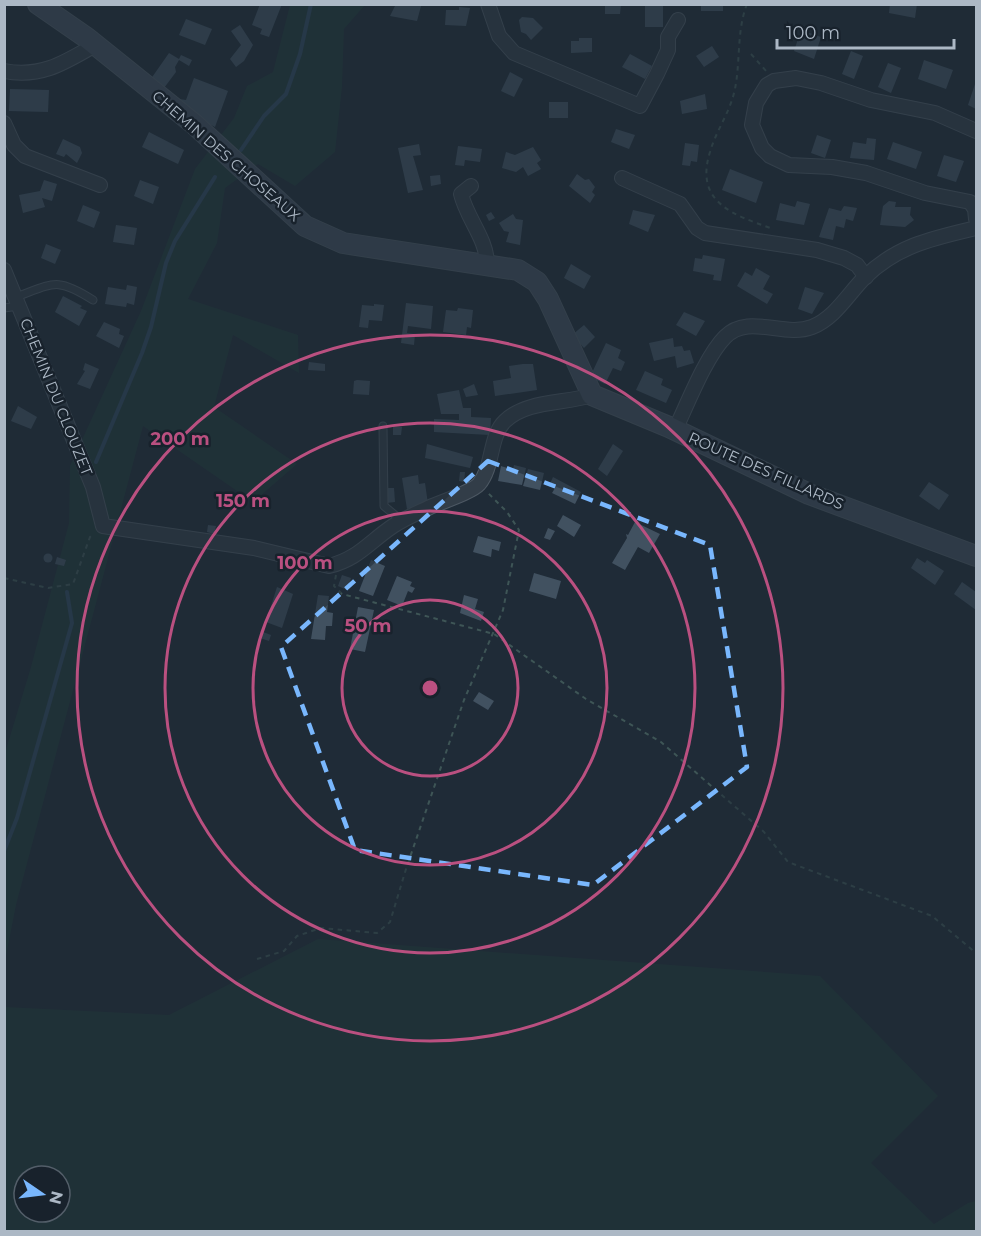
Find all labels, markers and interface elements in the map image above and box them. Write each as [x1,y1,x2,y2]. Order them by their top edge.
scale bar [777,12,954,50]
text: 100 m [786,22,840,44]
street label: CHEMIN DES CHOSEAUX [148,86,304,225]
street label: CHEMIN DU CLOUZET [16,315,97,479]
text: 200 m [150,428,210,450]
street label: ROUTE DES FILLARDS [686,428,847,513]
text: 150 m [216,490,270,512]
text: 100 m [277,552,333,574]
text: 50 m [345,615,391,637]
centre of rings [420,678,440,698]
north arrow [12,1164,72,1224]
text: N [45,1189,67,1206]

